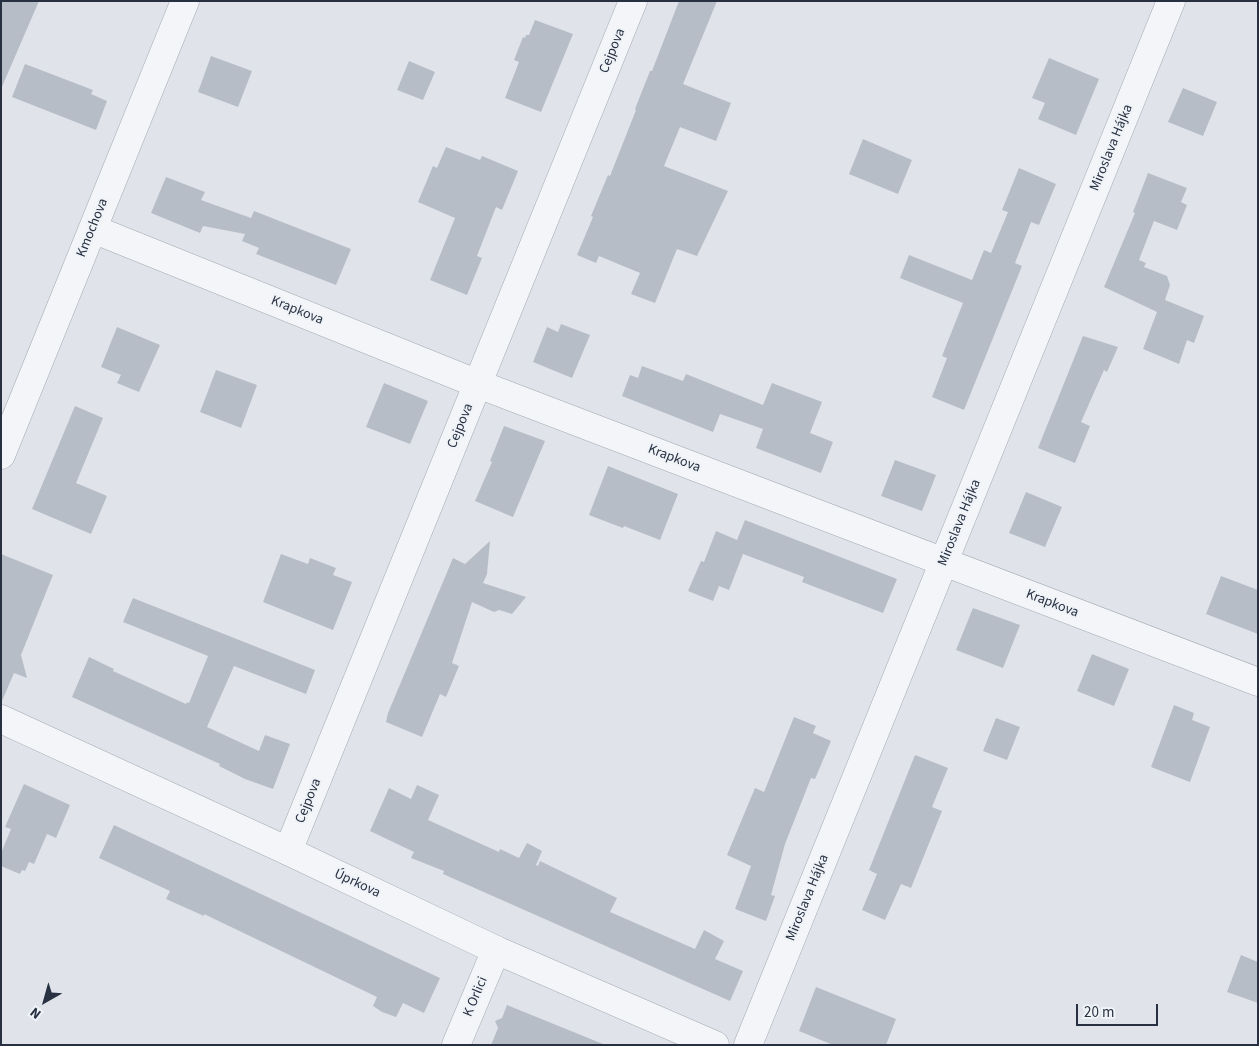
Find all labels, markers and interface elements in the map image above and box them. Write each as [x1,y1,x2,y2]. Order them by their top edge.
street label: Cejpova [596,26,630,76]
street label: Miroslava Hájka [1087,102,1137,194]
street label: Kmochova [74,196,112,260]
street label: Krapkova [268,293,326,329]
street label: Cejpova [444,401,478,451]
street label: Krapkova [645,441,703,477]
street label: Miroslava Hájka [935,477,985,569]
street label: Krapkova [1023,586,1081,622]
street label: Cejpova [292,776,326,826]
street label: Miroslava Hájka [783,852,833,944]
street label: Úprkova [331,866,383,902]
street label: K Orlici [460,974,492,1020]
north arrow [20,976,70,1026]
scale bar [1079,994,1162,1026]
text: N [26,1002,46,1024]
text: 20 m [1084,1002,1114,1023]

